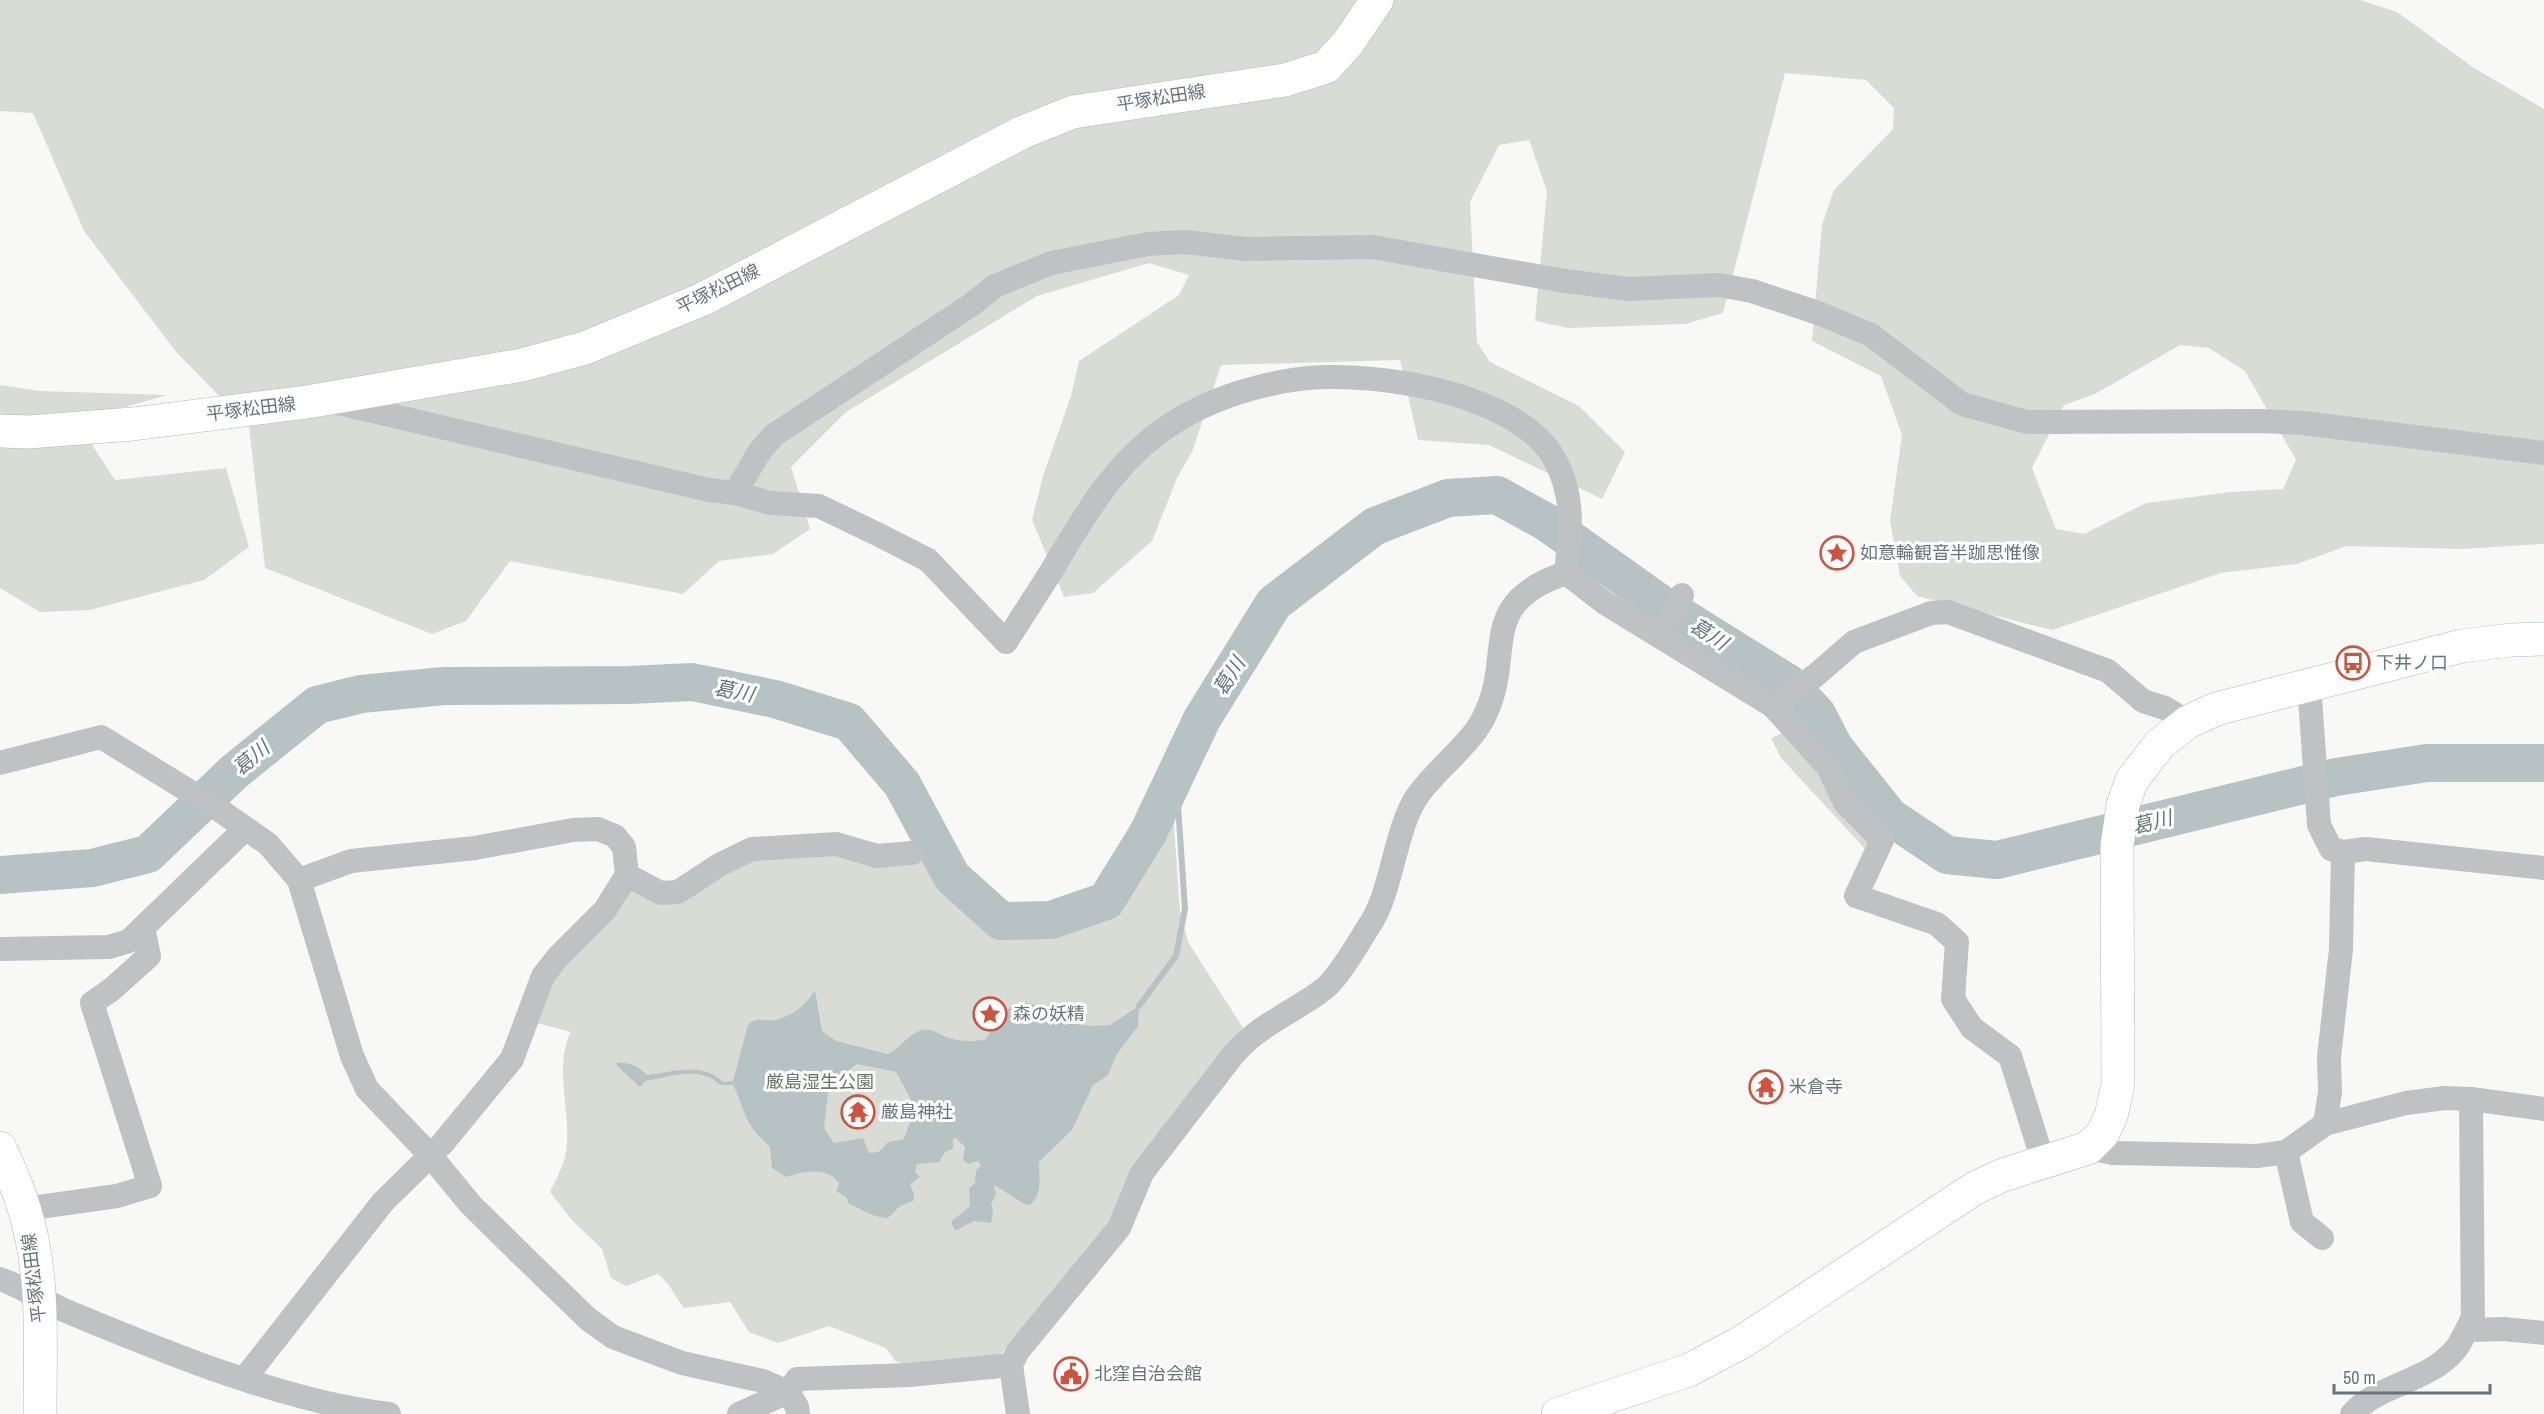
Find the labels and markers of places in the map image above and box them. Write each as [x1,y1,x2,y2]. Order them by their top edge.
place icon: 如意輪観音半跏思惟像 [1819,535,1855,571]
place label: 如意輪観音半跏思惟像 [1860,540,2040,565]
bus stop icon: 下井ノ口 [2335,645,2371,681]
place label: 下井ノ口 [2376,650,2448,675]
place icon: 森の妖精 [972,996,1008,1032]
place label: 森の妖精 [1013,1001,1085,1026]
temple icon: 米倉寺 [1748,1069,1784,1105]
place label: 米倉寺 [1789,1074,1843,1099]
temple icon: 厳島神社 [840,1094,876,1130]
place label: 厳島神社 [881,1099,953,1124]
public building icon: 北窪自治会館 [1053,1356,1089,1392]
place label: 北窪自治会館 [1094,1361,1202,1386]

